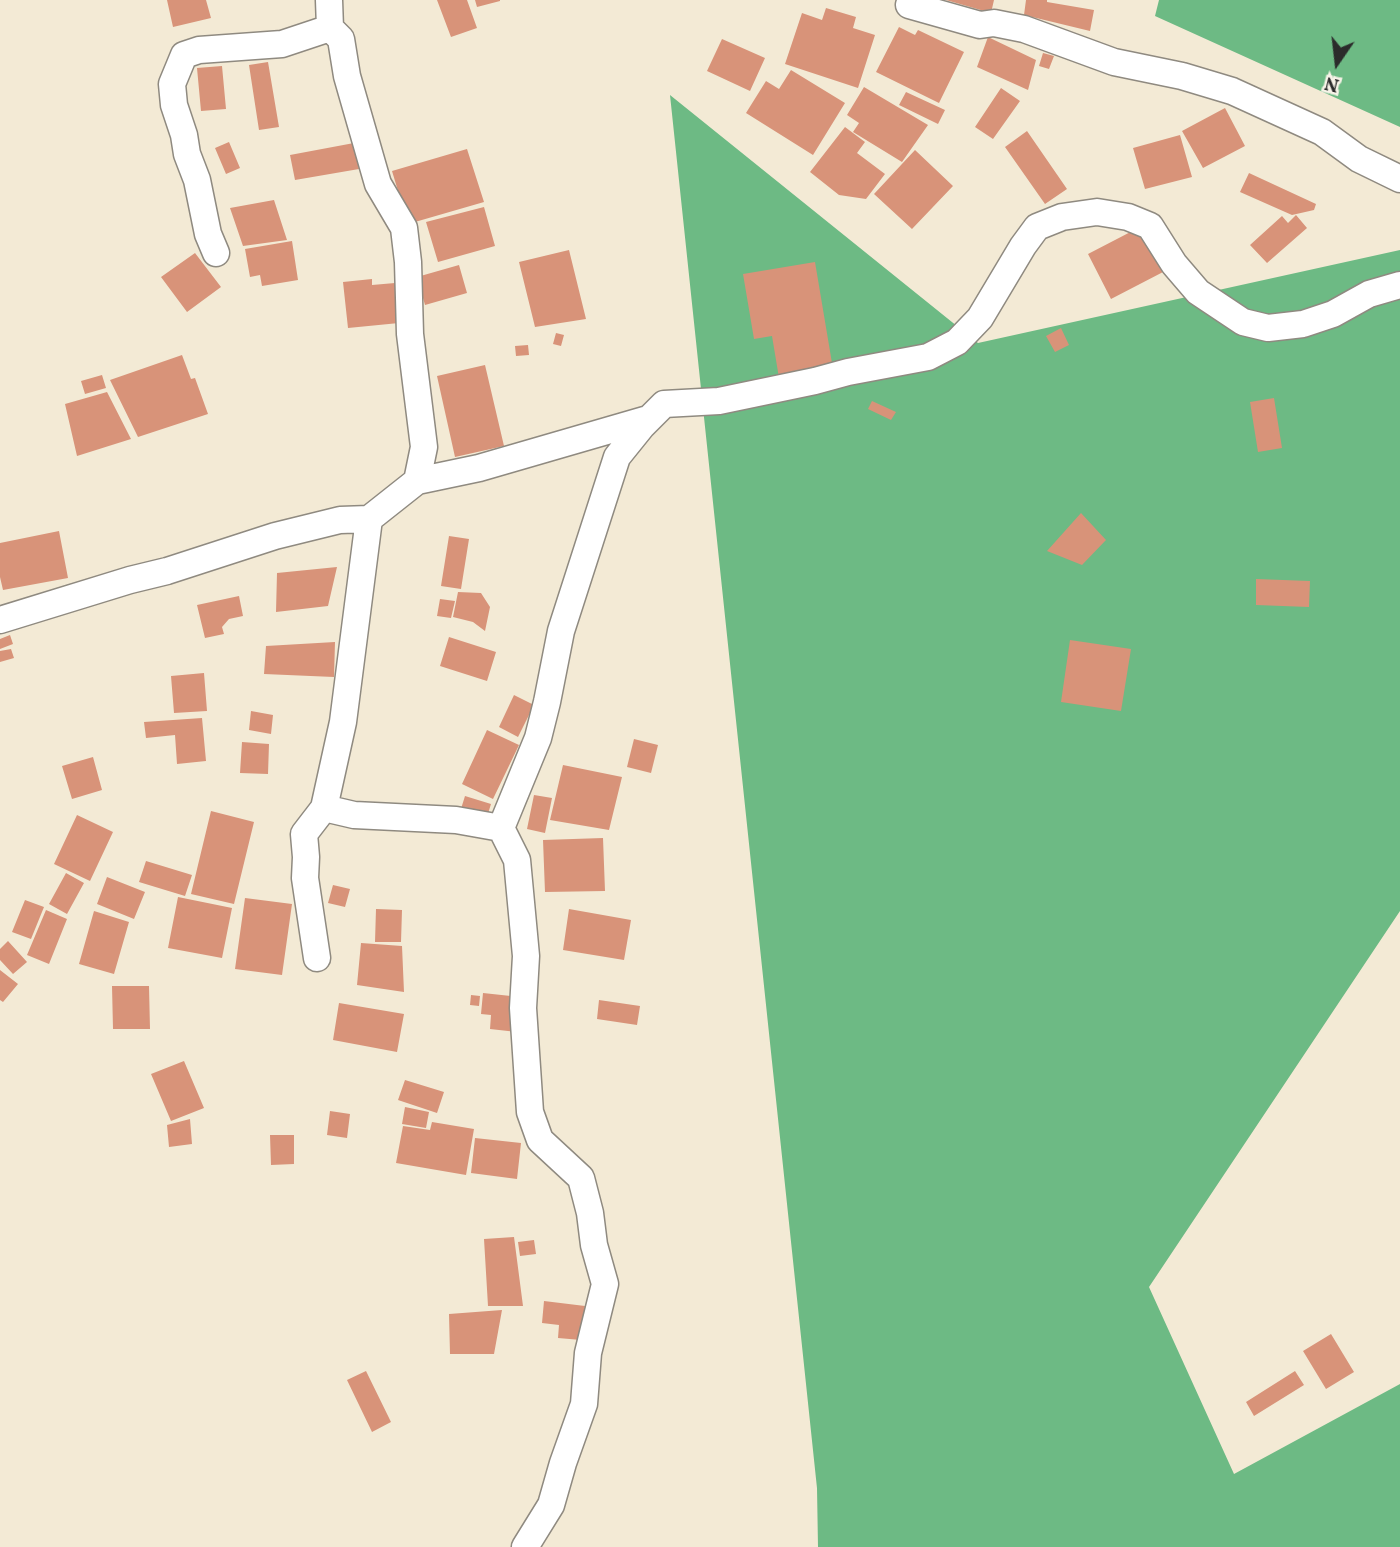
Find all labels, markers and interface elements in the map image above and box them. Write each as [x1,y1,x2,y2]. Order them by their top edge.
north arrow [1302,28,1372,98]
text: N [1322,69,1342,98]

